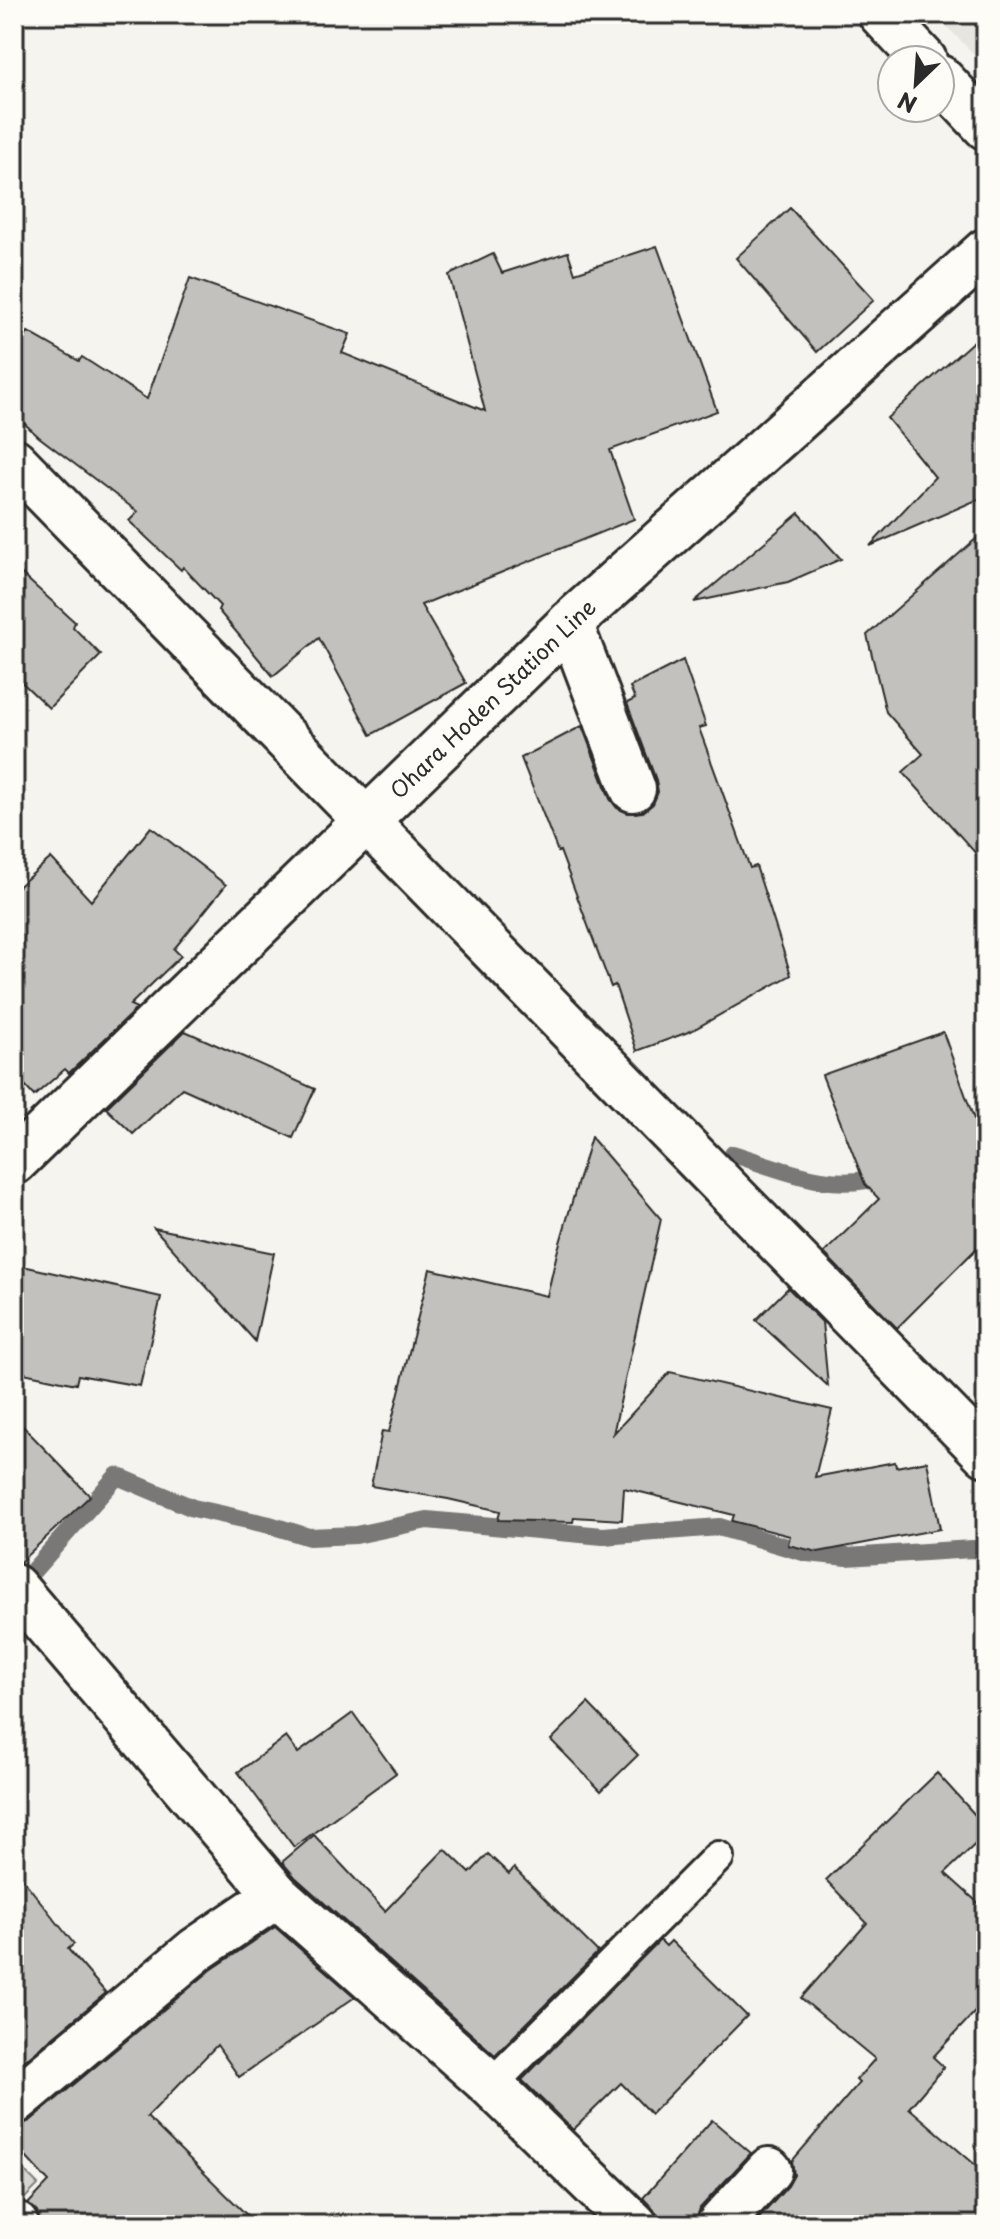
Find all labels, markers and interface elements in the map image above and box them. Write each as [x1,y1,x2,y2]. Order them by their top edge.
north arrow [876,44,956,124]
text: N [892,85,922,122]
street label: Ohara Hoden Station Line [381,590,603,806]

